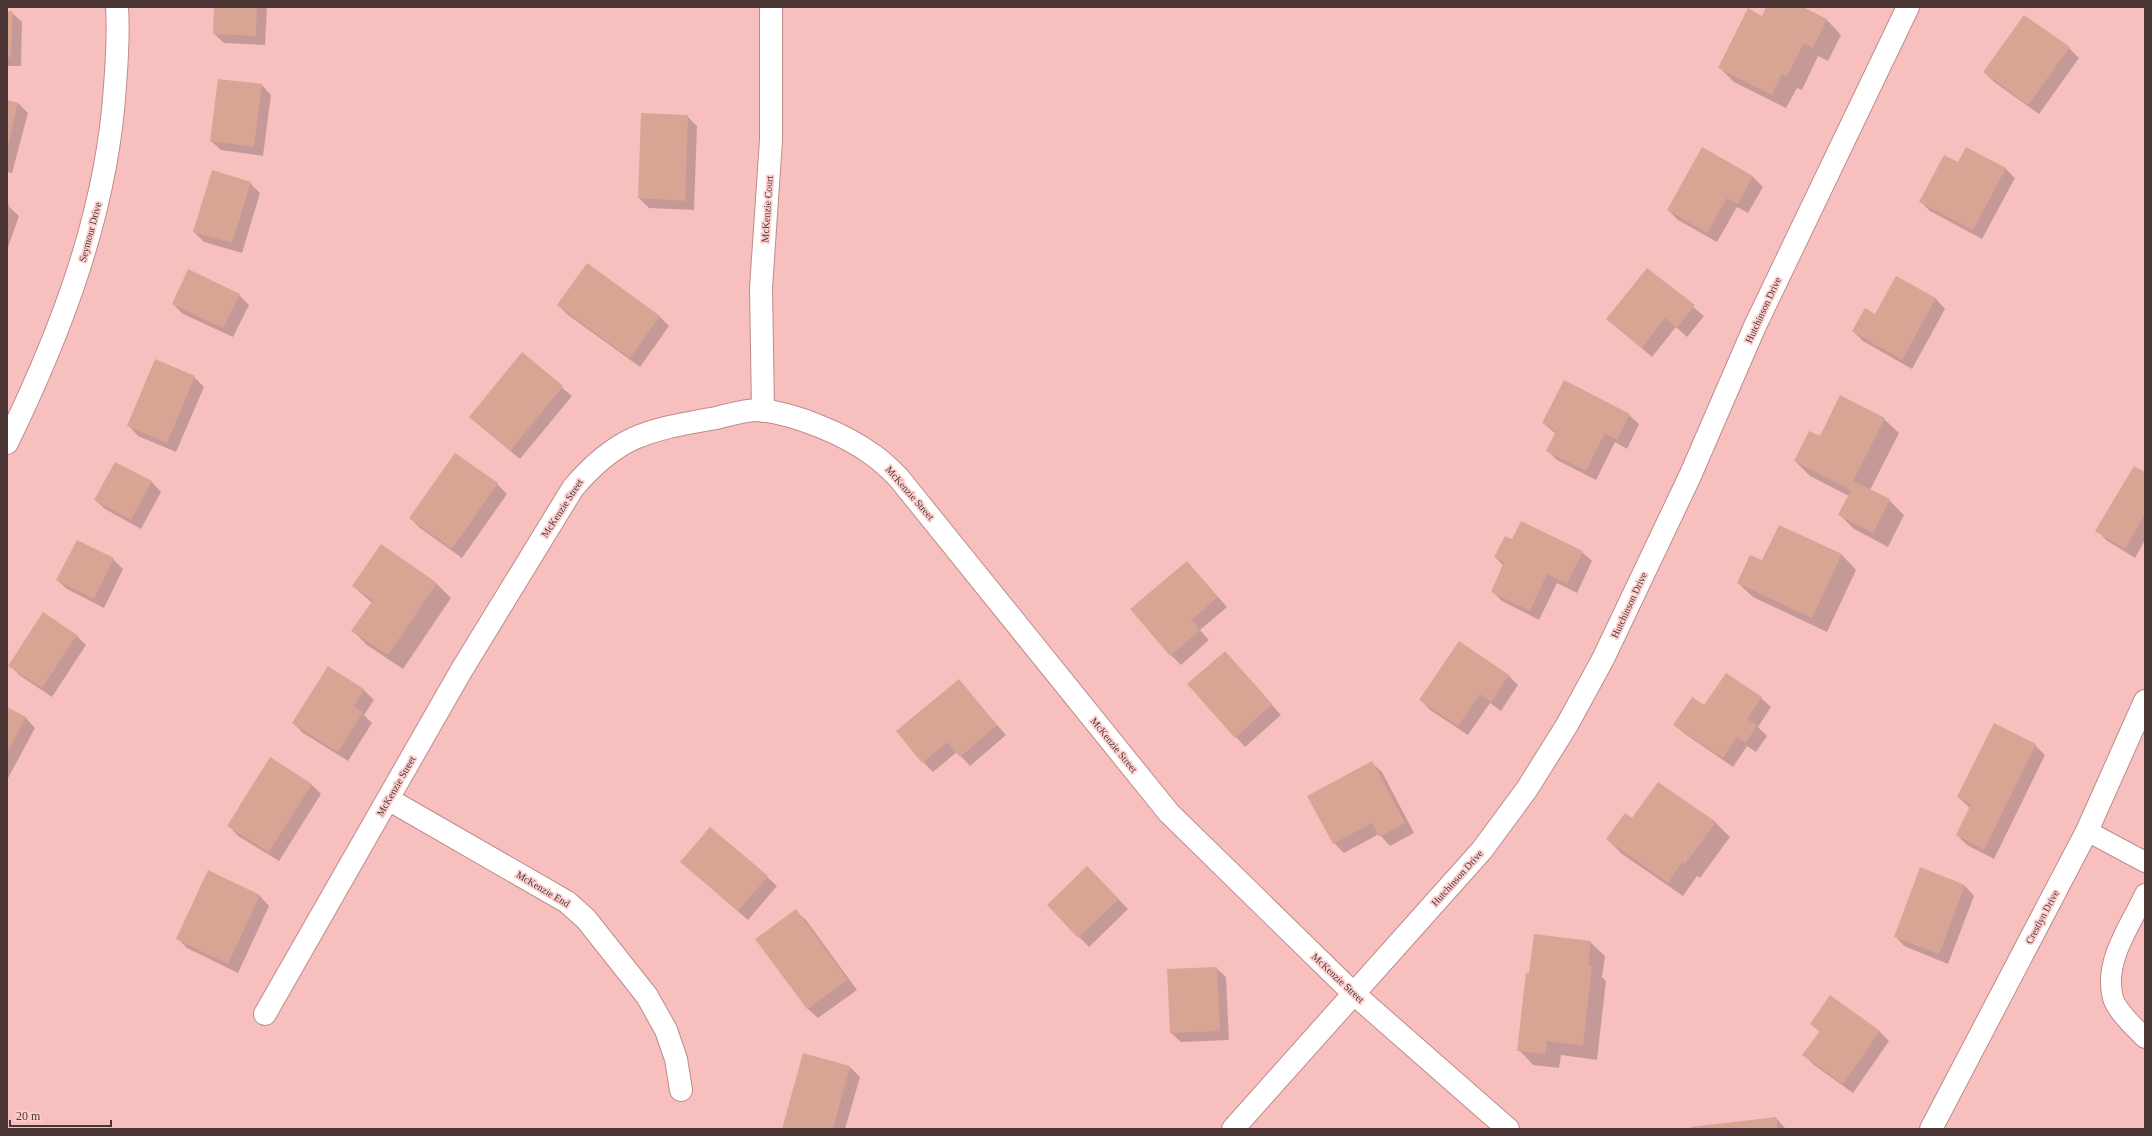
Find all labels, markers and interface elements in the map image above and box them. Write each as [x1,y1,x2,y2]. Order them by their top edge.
street label: McKenzie Court [759,175,775,243]
street label: Seymour Drive [77,200,103,263]
street label: Hutchinson Drive [1743,275,1783,345]
street label: McKenzie Street [884,464,936,522]
street label: McKenzie Street [539,477,585,539]
street label: Hutchinson Drive [1609,570,1649,640]
street label: McKenzie Street [1088,715,1140,775]
street label: McKenzie Street [374,754,418,818]
street label: Hutchinson Drive [1429,847,1485,908]
street label: McKenzie End [514,869,572,909]
street label: Crestlyn Drive [2023,888,2061,946]
street label: McKenzie Street [1310,951,1367,1005]
scale bar [10,1102,111,1128]
text: 20 m [16,1109,41,1123]

